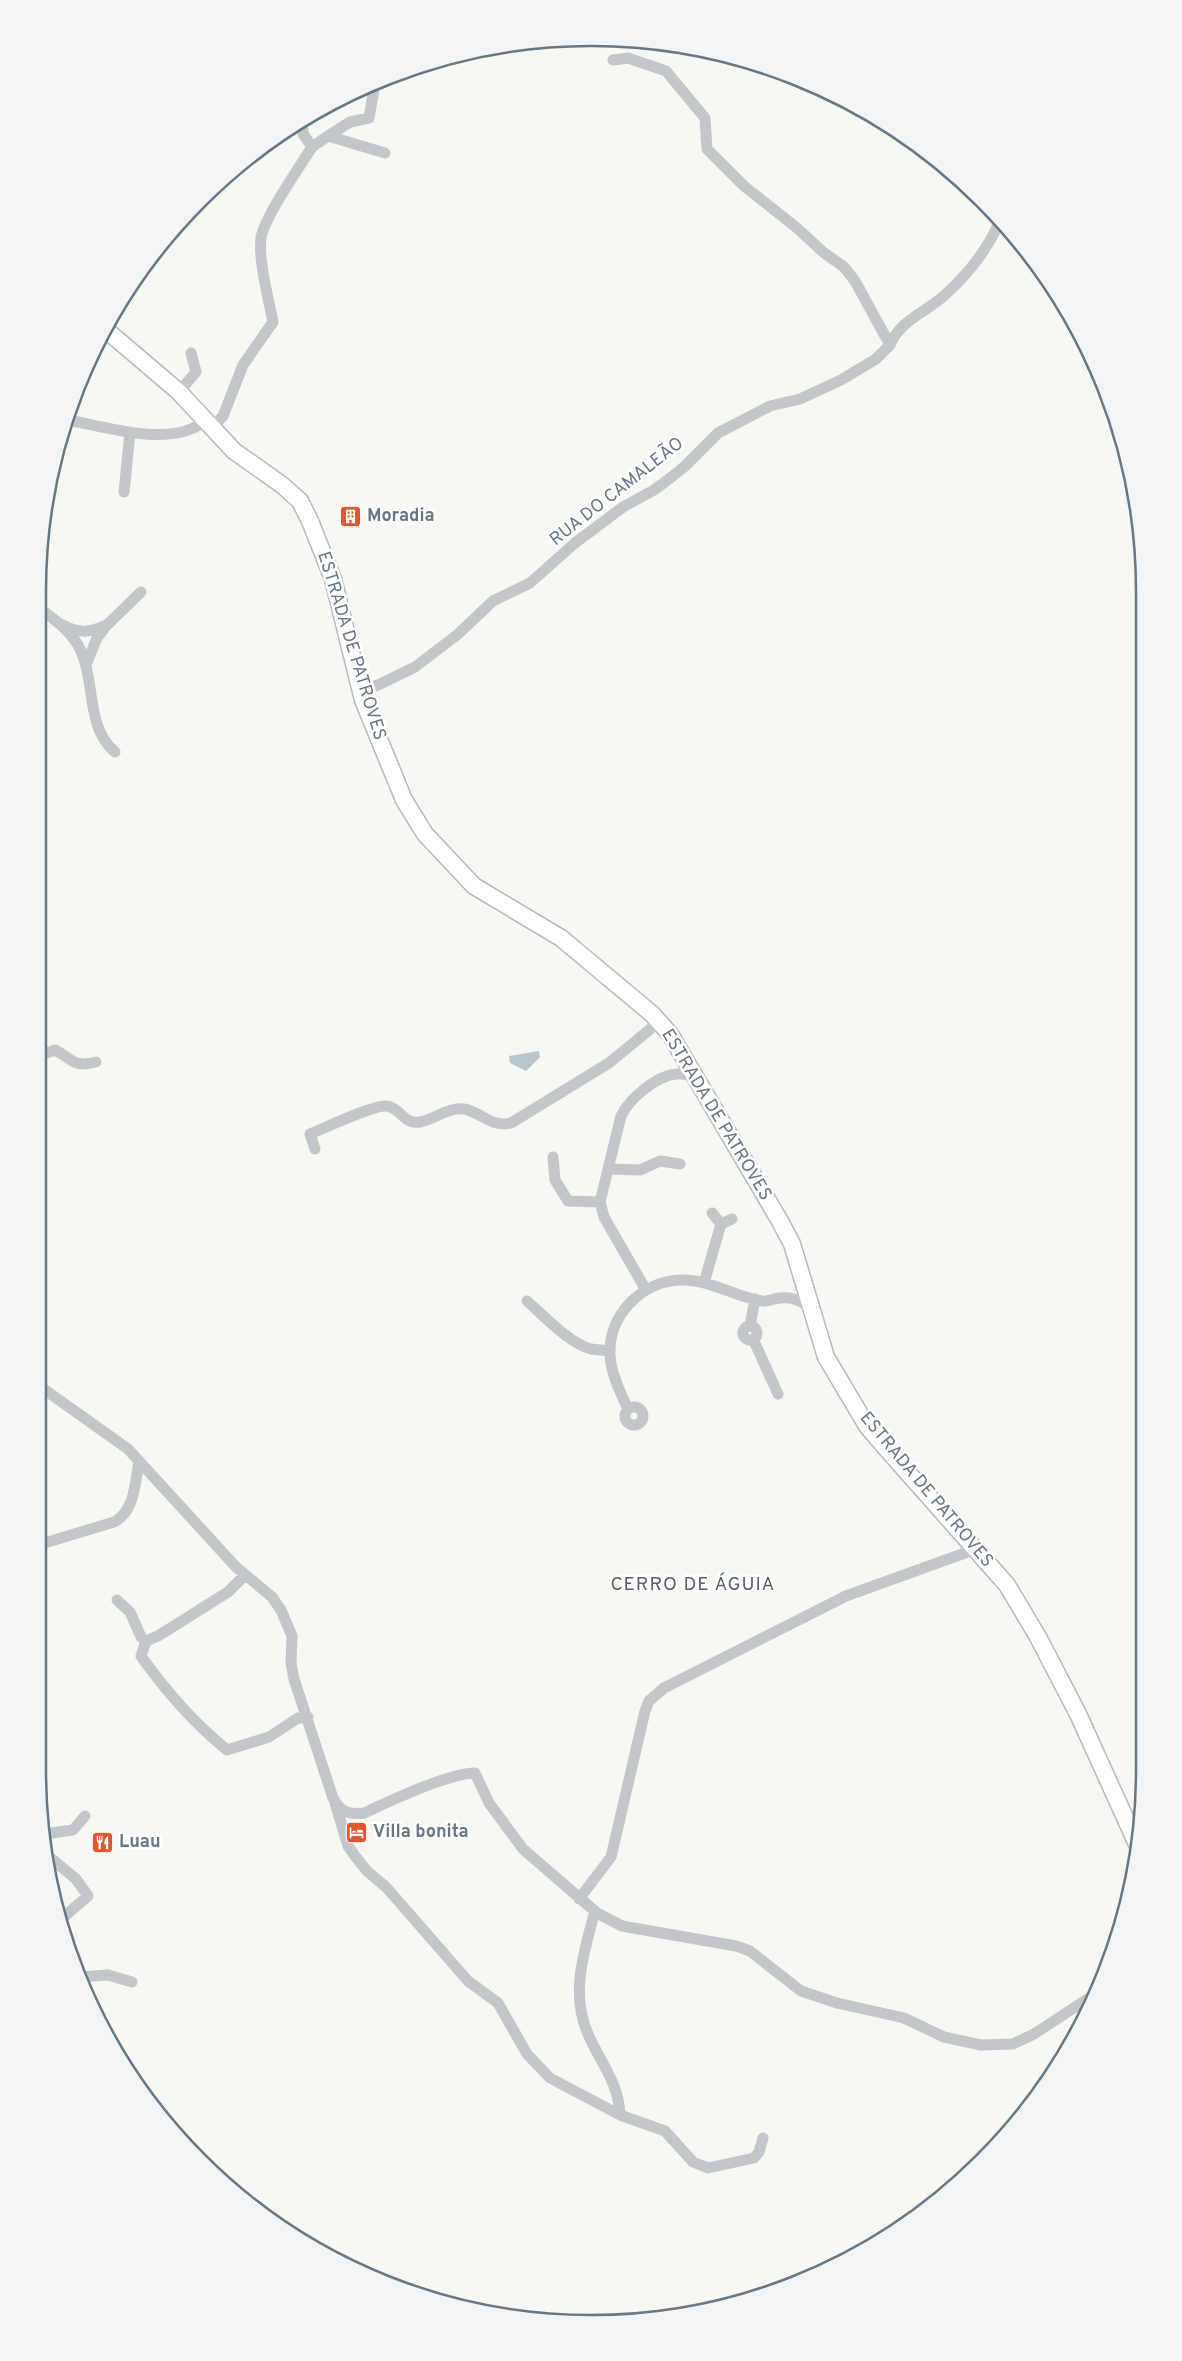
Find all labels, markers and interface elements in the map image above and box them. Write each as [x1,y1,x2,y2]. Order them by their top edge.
street label: RUA DO CAMALEÃO [544,431,689,552]
building icon: Moradia [339,504,363,528]
place label: Moradia [367,505,435,528]
street label: ESTRADA DE PATROVES [311,549,391,743]
street label: ESTRADA DE PATROVES [656,1025,776,1205]
street label: ESTRADA DE PATROVES [854,1407,998,1573]
district label: CERRO DE ÁGUIA [610,1572,776,1597]
hotel icon: Villa bonita [345,1820,369,1844]
place label: Villa bonita [373,1821,469,1844]
restaurant icon: Luau [91,1830,115,1854]
place label: Luau [119,1831,161,1854]

